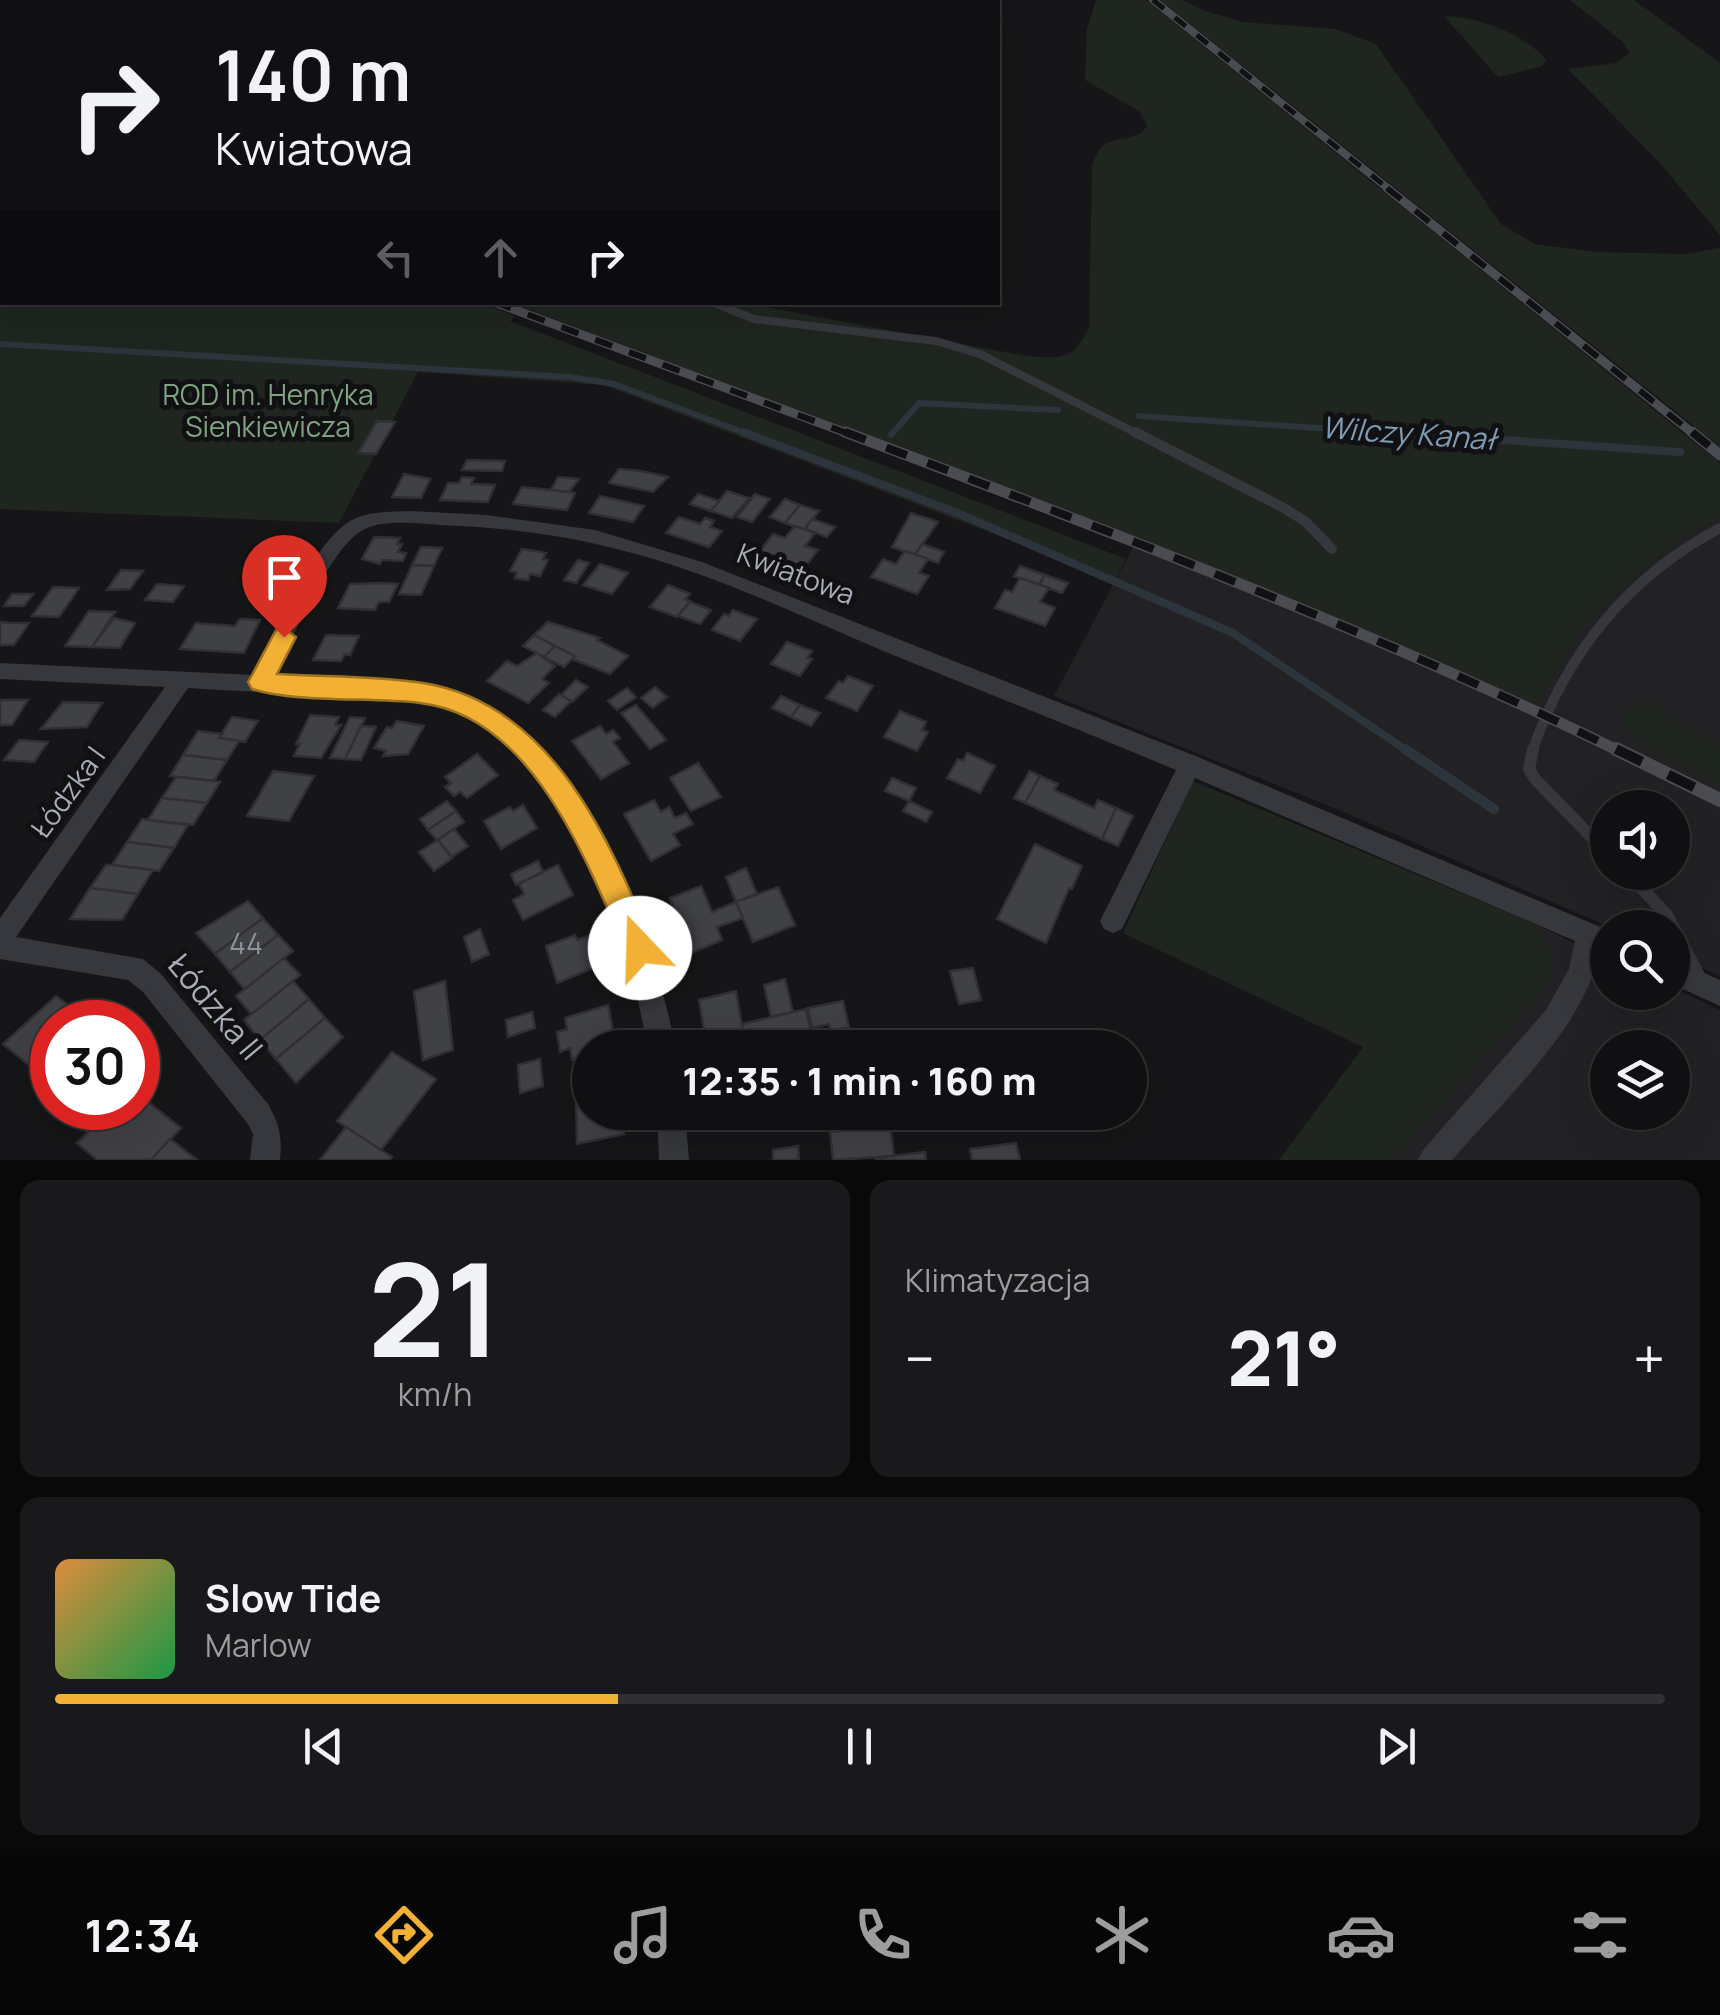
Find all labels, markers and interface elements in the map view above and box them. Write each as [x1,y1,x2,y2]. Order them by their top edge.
text: 140 m [215,26,411,122]
icon: right [50,40,180,170]
text: Kwiatowa [215,117,413,179]
icon: left [368,230,423,285]
icon: ahead [473,230,528,285]
icon: right [578,230,633,285]
park label: ROD im. Henryka Sienkiewicza [162,375,374,445]
water label: Wilczy Kanał [1320,406,1501,459]
street label: Kwiatowa [732,533,861,613]
pin [242,535,327,638]
icon: arrive [257,550,312,605]
street label: Łódzka I [21,738,113,845]
map controls [1590,790,1690,1130]
button: sound [1590,790,1690,890]
position arrow [588,896,692,1000]
button: search [1590,910,1690,1010]
house number: 44 [229,924,263,962]
street label: Łódzka II [158,944,273,1069]
speed limit sign: 30 [30,1000,160,1130]
button: layers [1590,1030,1690,1130]
text: 12:35 · 1 min · 160 m [682,1054,1037,1106]
text: 21 [368,1218,502,1396]
text: Klimatyzacja [905,1258,1090,1302]
text: 21° [1227,1306,1341,1409]
text: − [905,1320,935,1396]
text: + [1633,1320,1665,1396]
text: km/h [398,1372,472,1416]
text: Slow Tide [205,1571,382,1623]
text: Marlow [205,1623,312,1667]
icon: previous [296,1719,351,1774]
icon: pause [832,1719,887,1774]
icon: next [1369,1719,1424,1774]
icon: directions [369,1900,439,1970]
icon: music [608,1900,678,1970]
icon: phone [848,1900,918,1970]
icon: climate [1087,1900,1157,1970]
icon: car [1326,1900,1396,1970]
icon: filters [1565,1900,1635,1970]
text: 12:34 [85,1904,200,1966]

